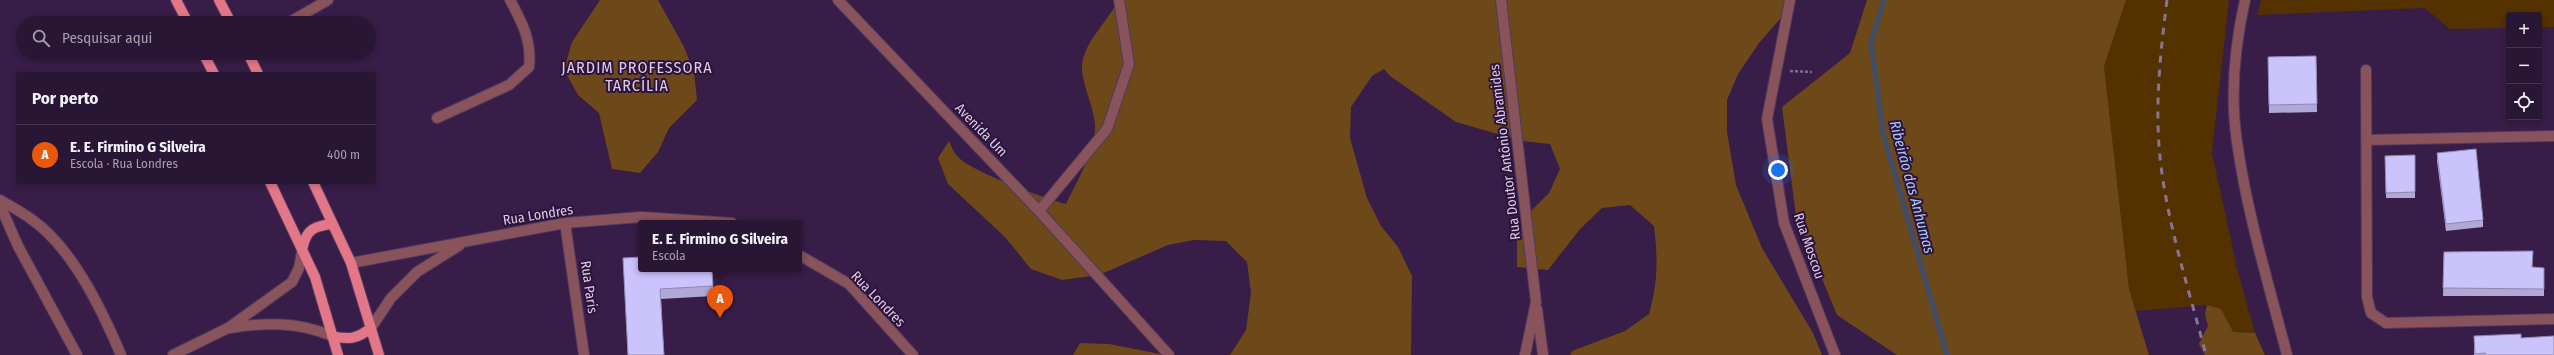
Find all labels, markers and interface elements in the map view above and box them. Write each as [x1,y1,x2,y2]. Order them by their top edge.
map controls [2506,12,2542,120]
button: + [2506,12,2542,48]
search box [16,16,376,60]
icon: search [30,27,52,49]
text: Pesquisar aqui [62,29,152,47]
button: − [2506,48,2542,84]
district label: JARDIM PROFESSORA TARCÍLIA [561,58,713,95]
street label: Rua Doutor Antônio Abramides [1486,63,1524,241]
button: locate [2506,84,2542,120]
text: Por perto [32,88,98,109]
street label: Avenida Um [951,100,1011,160]
water label: Ribeirão das Anhumas [1886,119,1939,256]
text: E. E. Firmino G Silveira [70,138,206,156]
text: A [41,147,49,162]
text: 400 m [327,147,360,162]
text: Escola · Rua Londres [70,156,178,171]
your location [1768,160,1788,180]
street label: Rua Londres [502,201,574,229]
street label: Rua Moscou [1790,211,1828,281]
popup [638,220,802,272]
text: E. E. Firmino G Silveira [652,230,788,248]
text: Escola [652,248,686,263]
street label: Rua Paris [577,260,601,314]
street label: Rua Londres [847,268,909,330]
pin: A [707,285,733,318]

